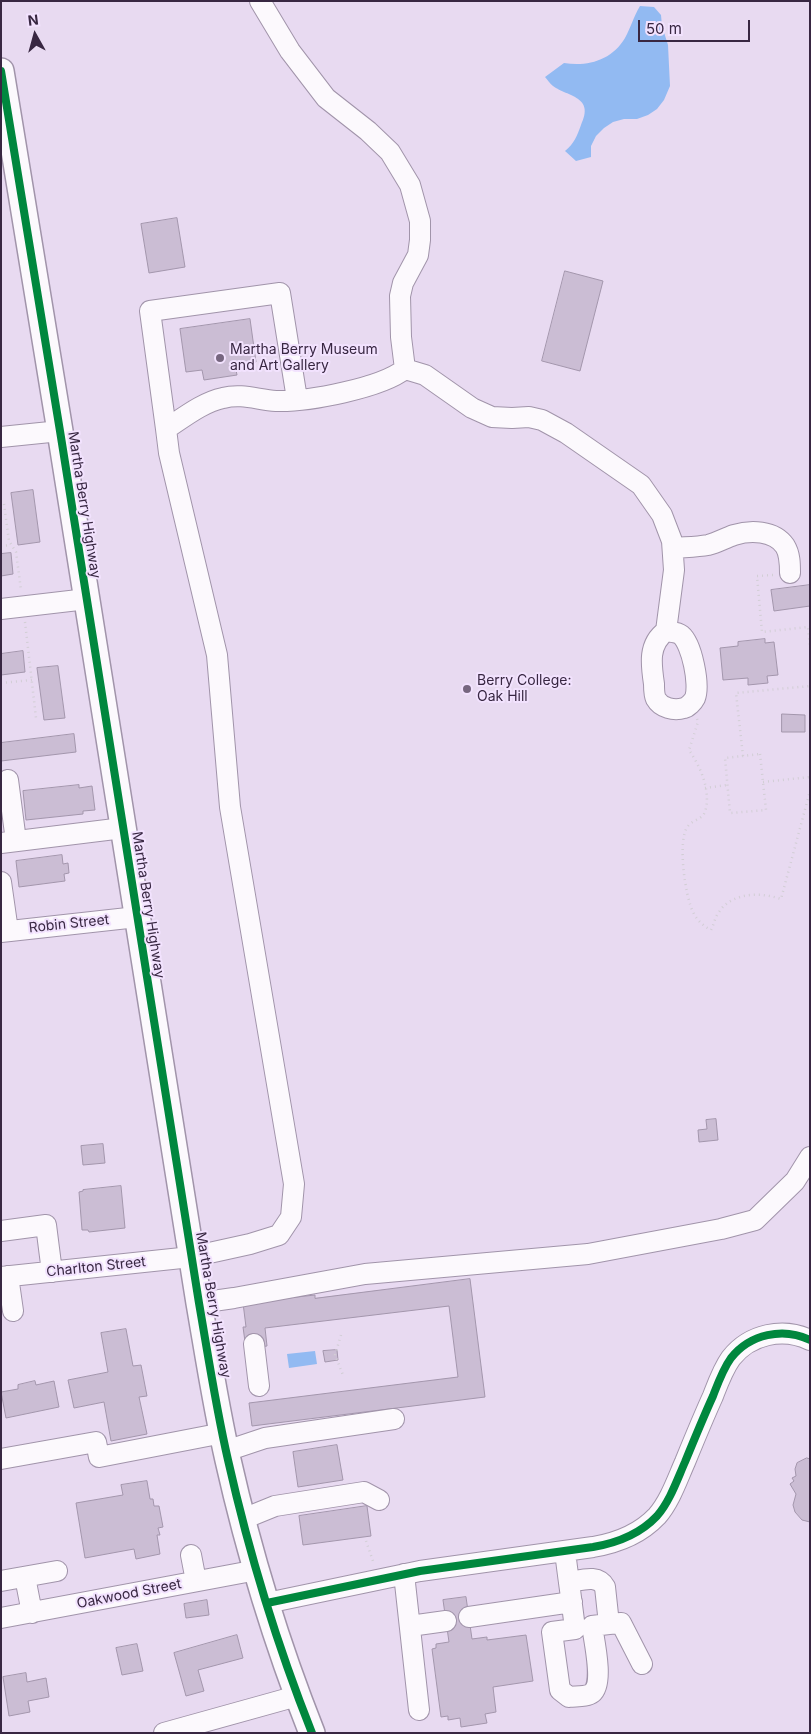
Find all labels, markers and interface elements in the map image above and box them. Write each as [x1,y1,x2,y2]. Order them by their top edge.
north arrow [10,10,60,60]
scale bar [641,10,754,42]
text: N [27,11,39,29]
text: 50 m [646,19,682,38]
place label: Martha Berry Museum and Art Gallery [230,342,378,374]
marker: Martha Berry Museum and Art Gallery [214,352,226,364]
street label: Martha Berry Highway [64,430,104,580]
place label: Berry College: Oak Hill [477,673,571,706]
marker: Berry College: Oak Hill [461,683,473,695]
street label: Martha Berry Highway [128,830,168,980]
street label: Robin Street [28,911,110,937]
street label: Martha Berry Highway [192,1230,234,1380]
street label: Charlton Street [45,1253,147,1281]
street label: Oakwood Street [75,1576,183,1612]

